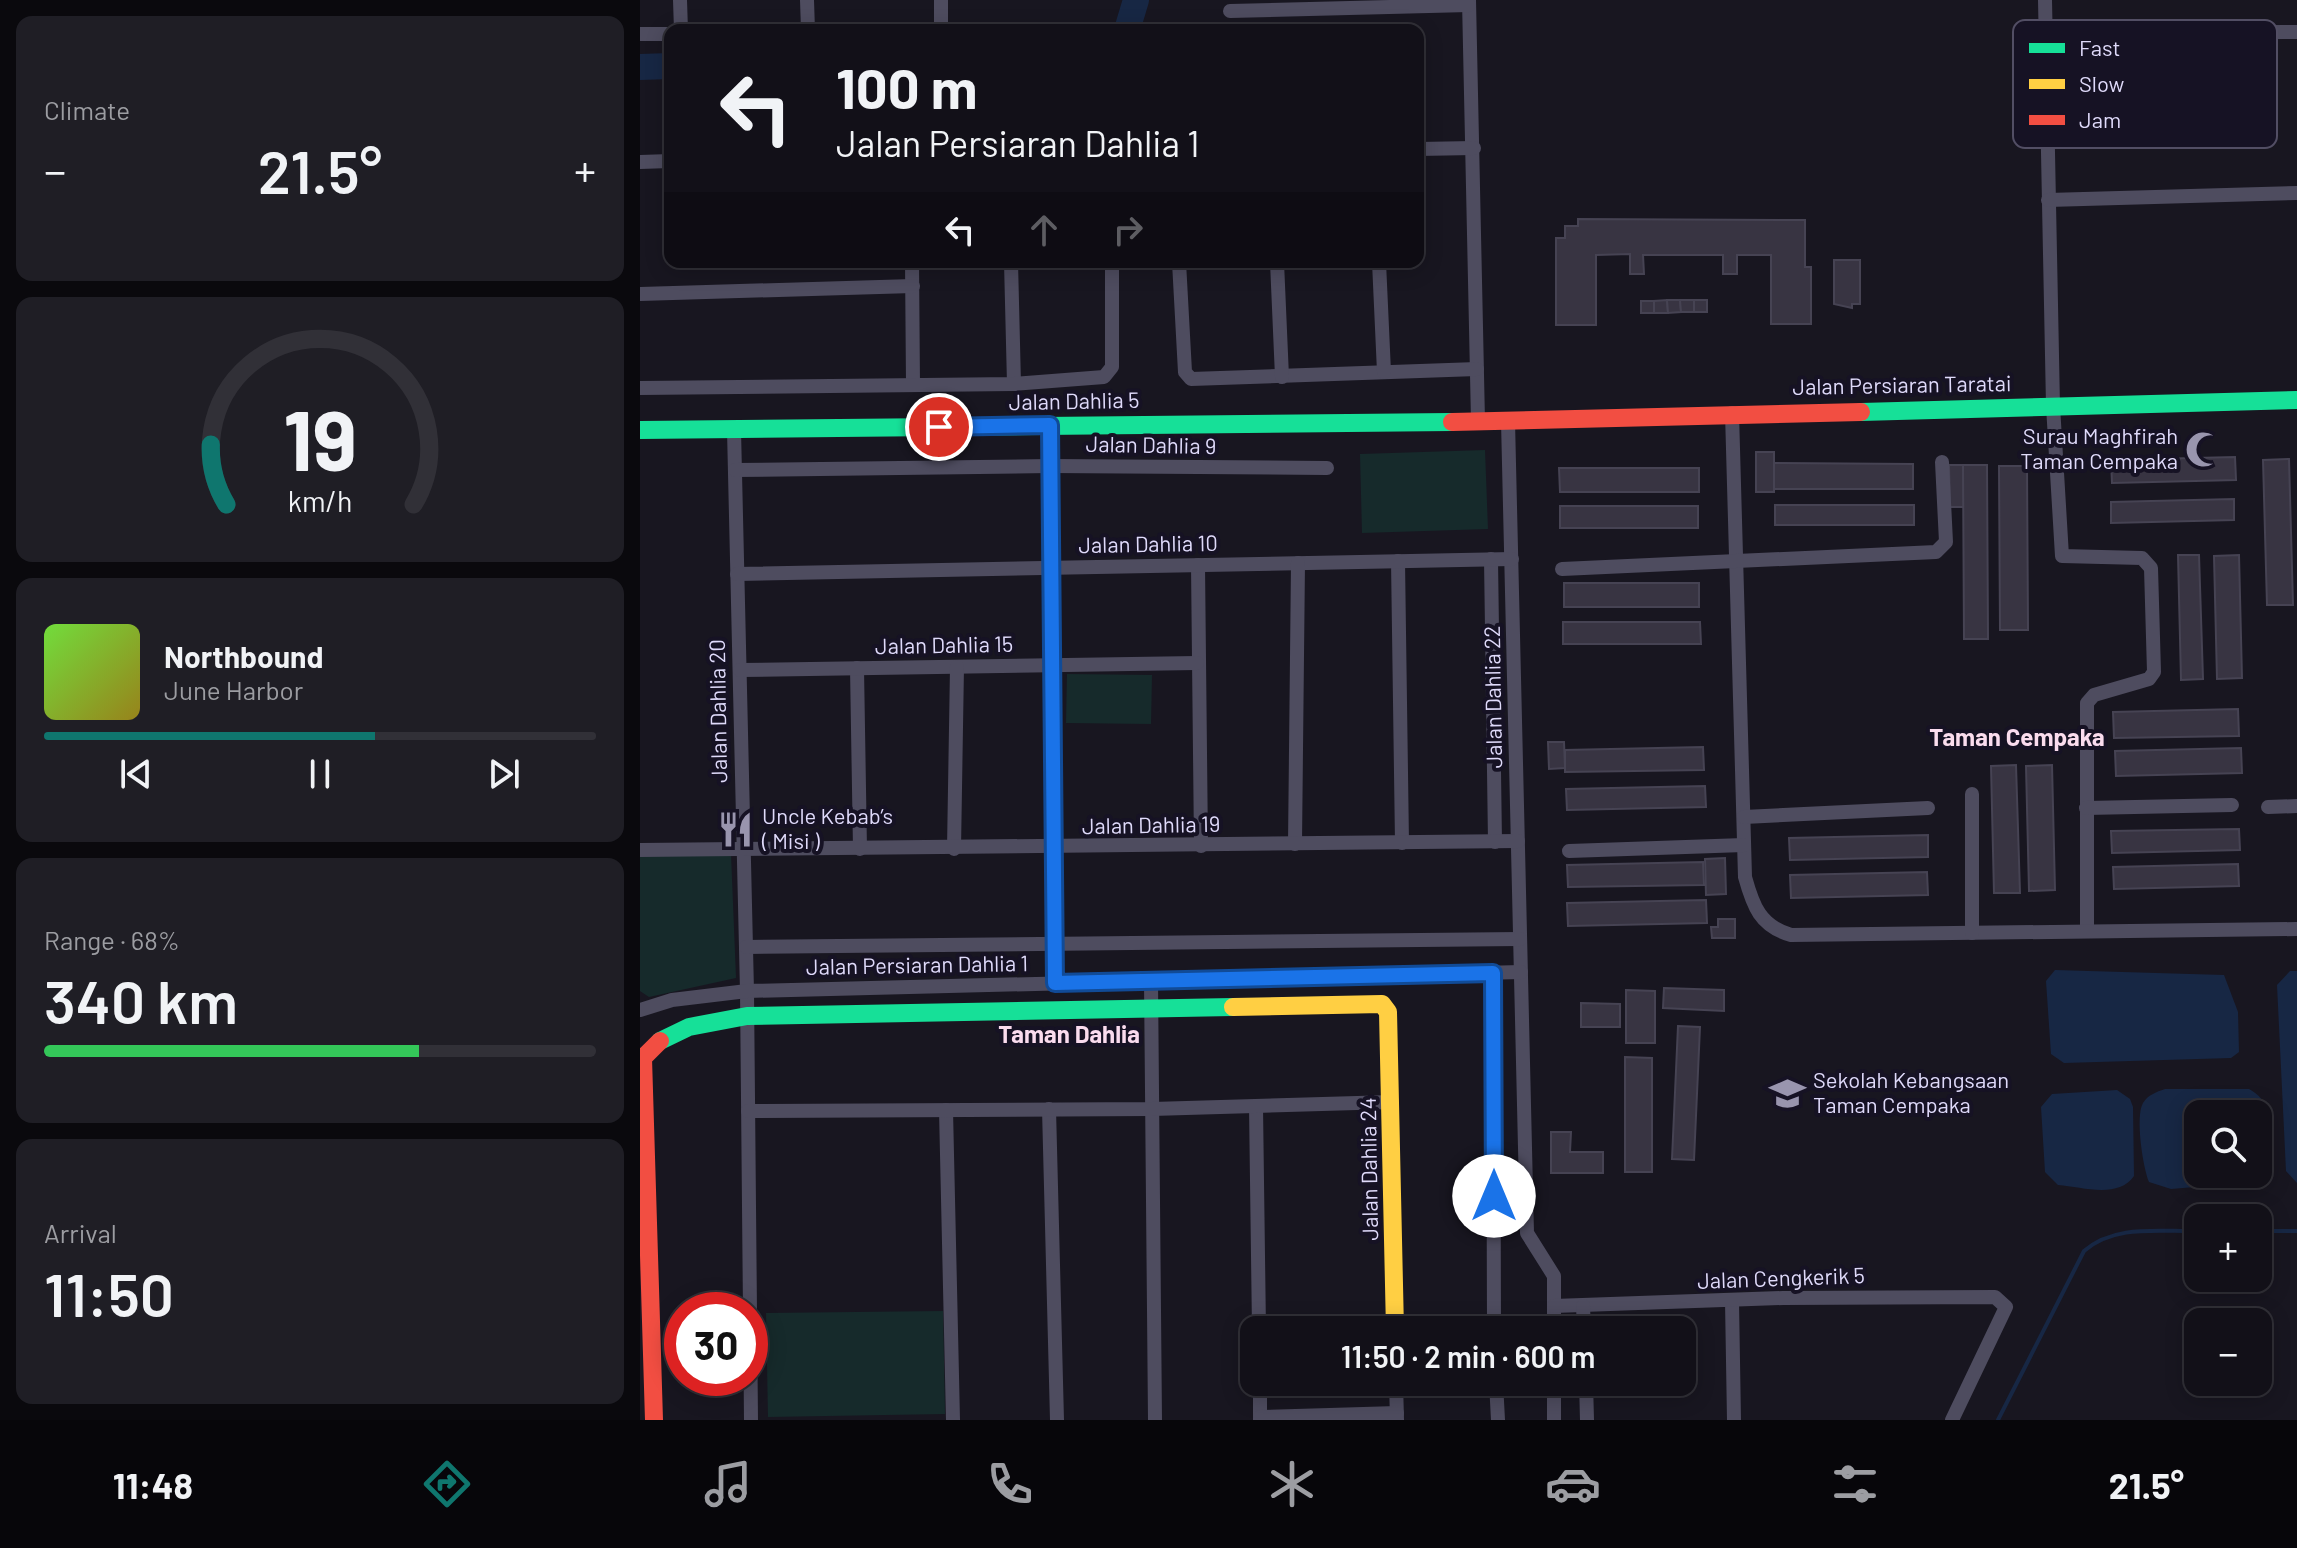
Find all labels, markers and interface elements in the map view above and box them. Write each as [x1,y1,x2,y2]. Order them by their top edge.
legend [2013,20,2277,148]
text: Fast [2079,34,2121,60]
text: 100 m [836,53,978,120]
icon: left [704,56,808,160]
text: Slow [2079,70,2124,96]
text: Climate [44,94,130,125]
text: Jam [2079,106,2121,132]
text: Jalan Persiaran Dahlia 1 [836,121,1200,164]
text: 21.5° [258,134,382,206]
text: − [44,143,66,196]
text: + [574,143,596,196]
icon: left [938,208,982,252]
icon: ahead [1022,208,1066,252]
icon: right [1106,208,1150,252]
street label: Jalan Persiaran Taratai [1792,369,2012,399]
street label: Jalan Dahlia 5 [1008,386,1140,414]
text: 19 [283,388,357,488]
pin [905,393,973,461]
icon: arrive [917,405,961,449]
place label: Surau Maghfirah Taman Cempaka [2020,422,2178,473]
street label: Jalan Dahlia 9 [1085,430,1217,458]
mosque icon: Surau Maghfirah Taman Cempaka [2185,430,2223,468]
text: km/h [288,483,352,518]
street label: Jalan Dahlia 10 [1078,529,1218,557]
street label: Jalan Dahlia 22 [1478,625,1506,769]
street label: Jalan Dahlia 15 [875,630,1013,658]
text: Northbound [164,638,323,674]
street label: Jalan Dahlia 20 [703,639,731,783]
text: June Harbor [164,674,303,705]
district label: Taman Cempaka [1929,722,2105,751]
icon: previous [114,752,158,796]
icon: pause [298,752,342,796]
icon: next [482,752,526,796]
place label: Uncle Kebab’s ( Misi ) [761,802,893,853]
restaurant icon: Uncle Kebab’s ( Misi ) [717,810,755,848]
street label: Jalan Dahlia 19 [1081,810,1220,838]
text: Range · 68% [44,924,180,955]
street label: Jalan Persiaran Dahlia 1 [806,949,1028,979]
text: 340 km [44,964,238,1036]
district label: Taman Dahlia [998,1019,1140,1048]
place label: Sekolah Kebangsaan Taman Cempaka [1813,1066,2009,1117]
school or university icon: Sekolah Kebangsaan Taman Cempaka [1768,1074,1806,1112]
street label: Jalan Dahlia 24 [1354,1097,1382,1241]
map controls [2184,1100,2272,1396]
button: search [2184,1100,2272,1188]
position arrow [1452,1154,1536,1238]
button: + [2184,1204,2272,1292]
text: Arrival [44,1217,117,1248]
text: 11:50 [44,1257,174,1329]
street label: Jalan Cengkerik 5 [1697,1261,1865,1293]
speed limit sign: 30 [664,1292,768,1396]
button: − [2184,1308,2272,1396]
text: 11:50 · 2 min · 600 m [1341,1338,1595,1374]
icon: directions [419,1456,475,1512]
icon: music [700,1456,756,1512]
icon: phone [982,1456,1038,1512]
icon: climate [1264,1456,1320,1512]
icon: car [1545,1456,1601,1512]
icon: filters [1827,1456,1883,1512]
text: 11:48 [113,1463,193,1506]
text: 21.5° [2109,1463,2184,1506]

